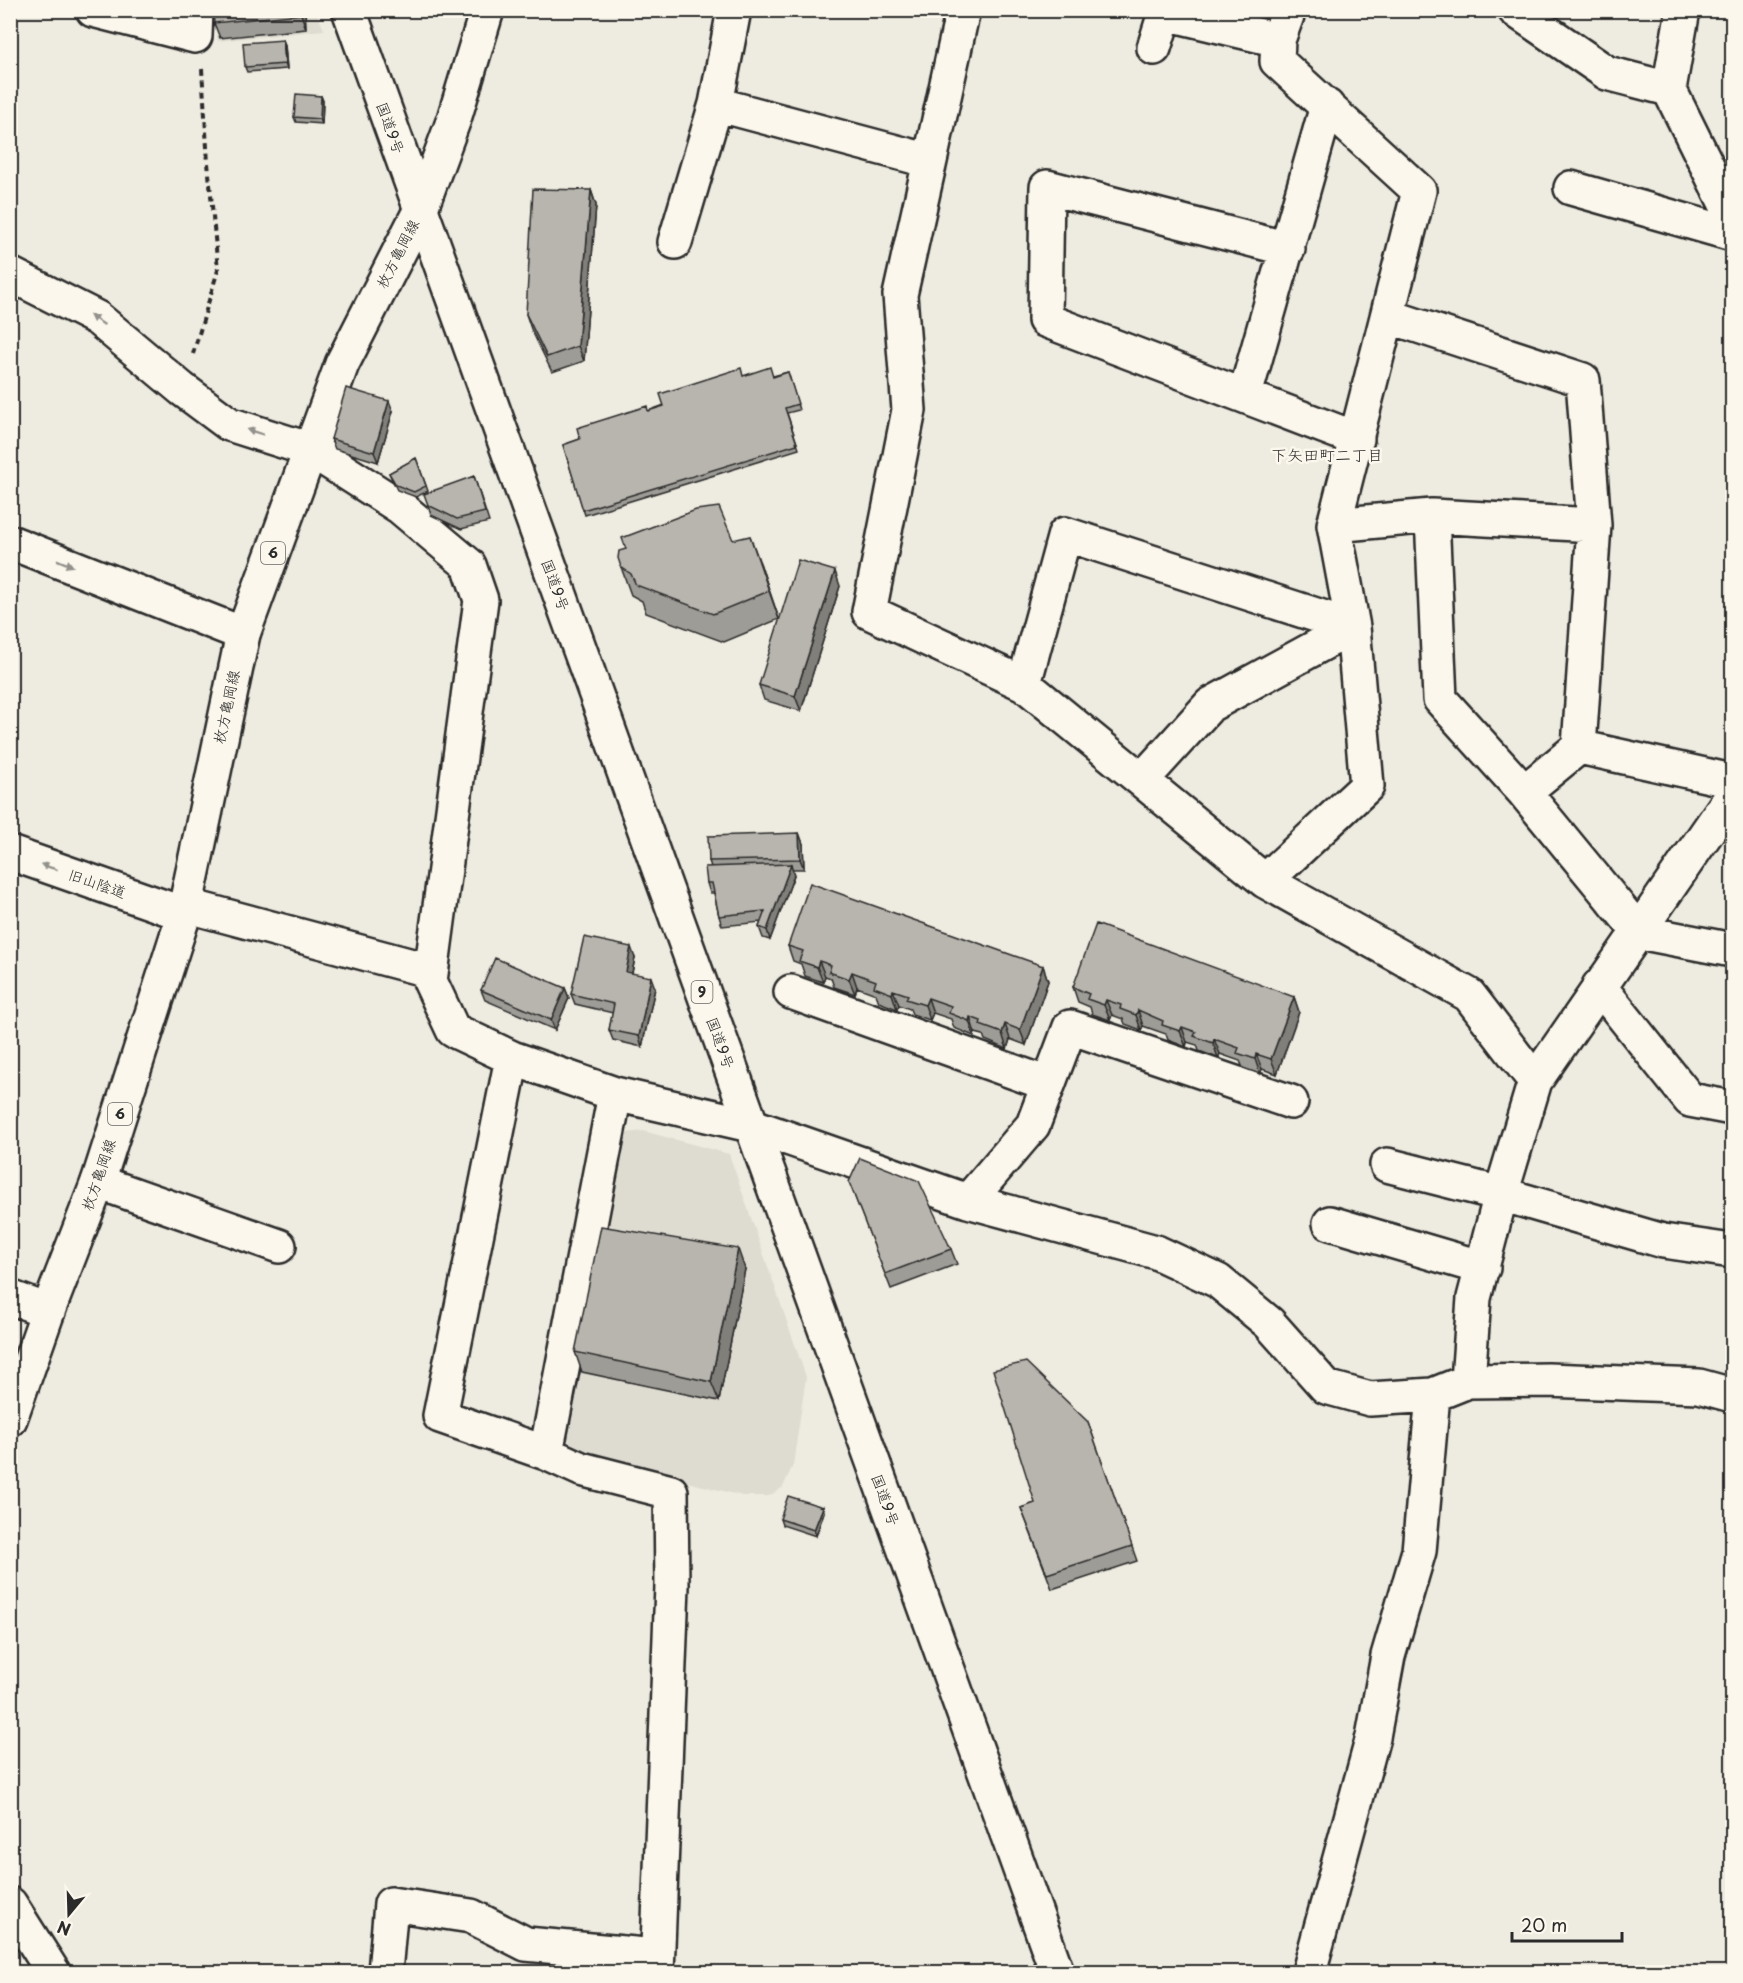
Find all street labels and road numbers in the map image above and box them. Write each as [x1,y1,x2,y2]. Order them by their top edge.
street label: 国道9号 [371,98,411,157]
street label: 枚方亀岡線 [369,215,424,292]
road number: 6 [261,542,285,564]
street label: 国道9号 [536,555,576,614]
street label: 枚方亀岡線 [206,668,245,746]
street label: 旧山陰道 [65,862,130,903]
road number: 9 [692,981,712,1003]
street label: 国道9号 [701,1013,741,1072]
road number: 6 [108,1103,132,1125]
street label: 枚方亀岡線 [74,1135,121,1214]
street label: 国道9号 [866,1470,906,1529]

